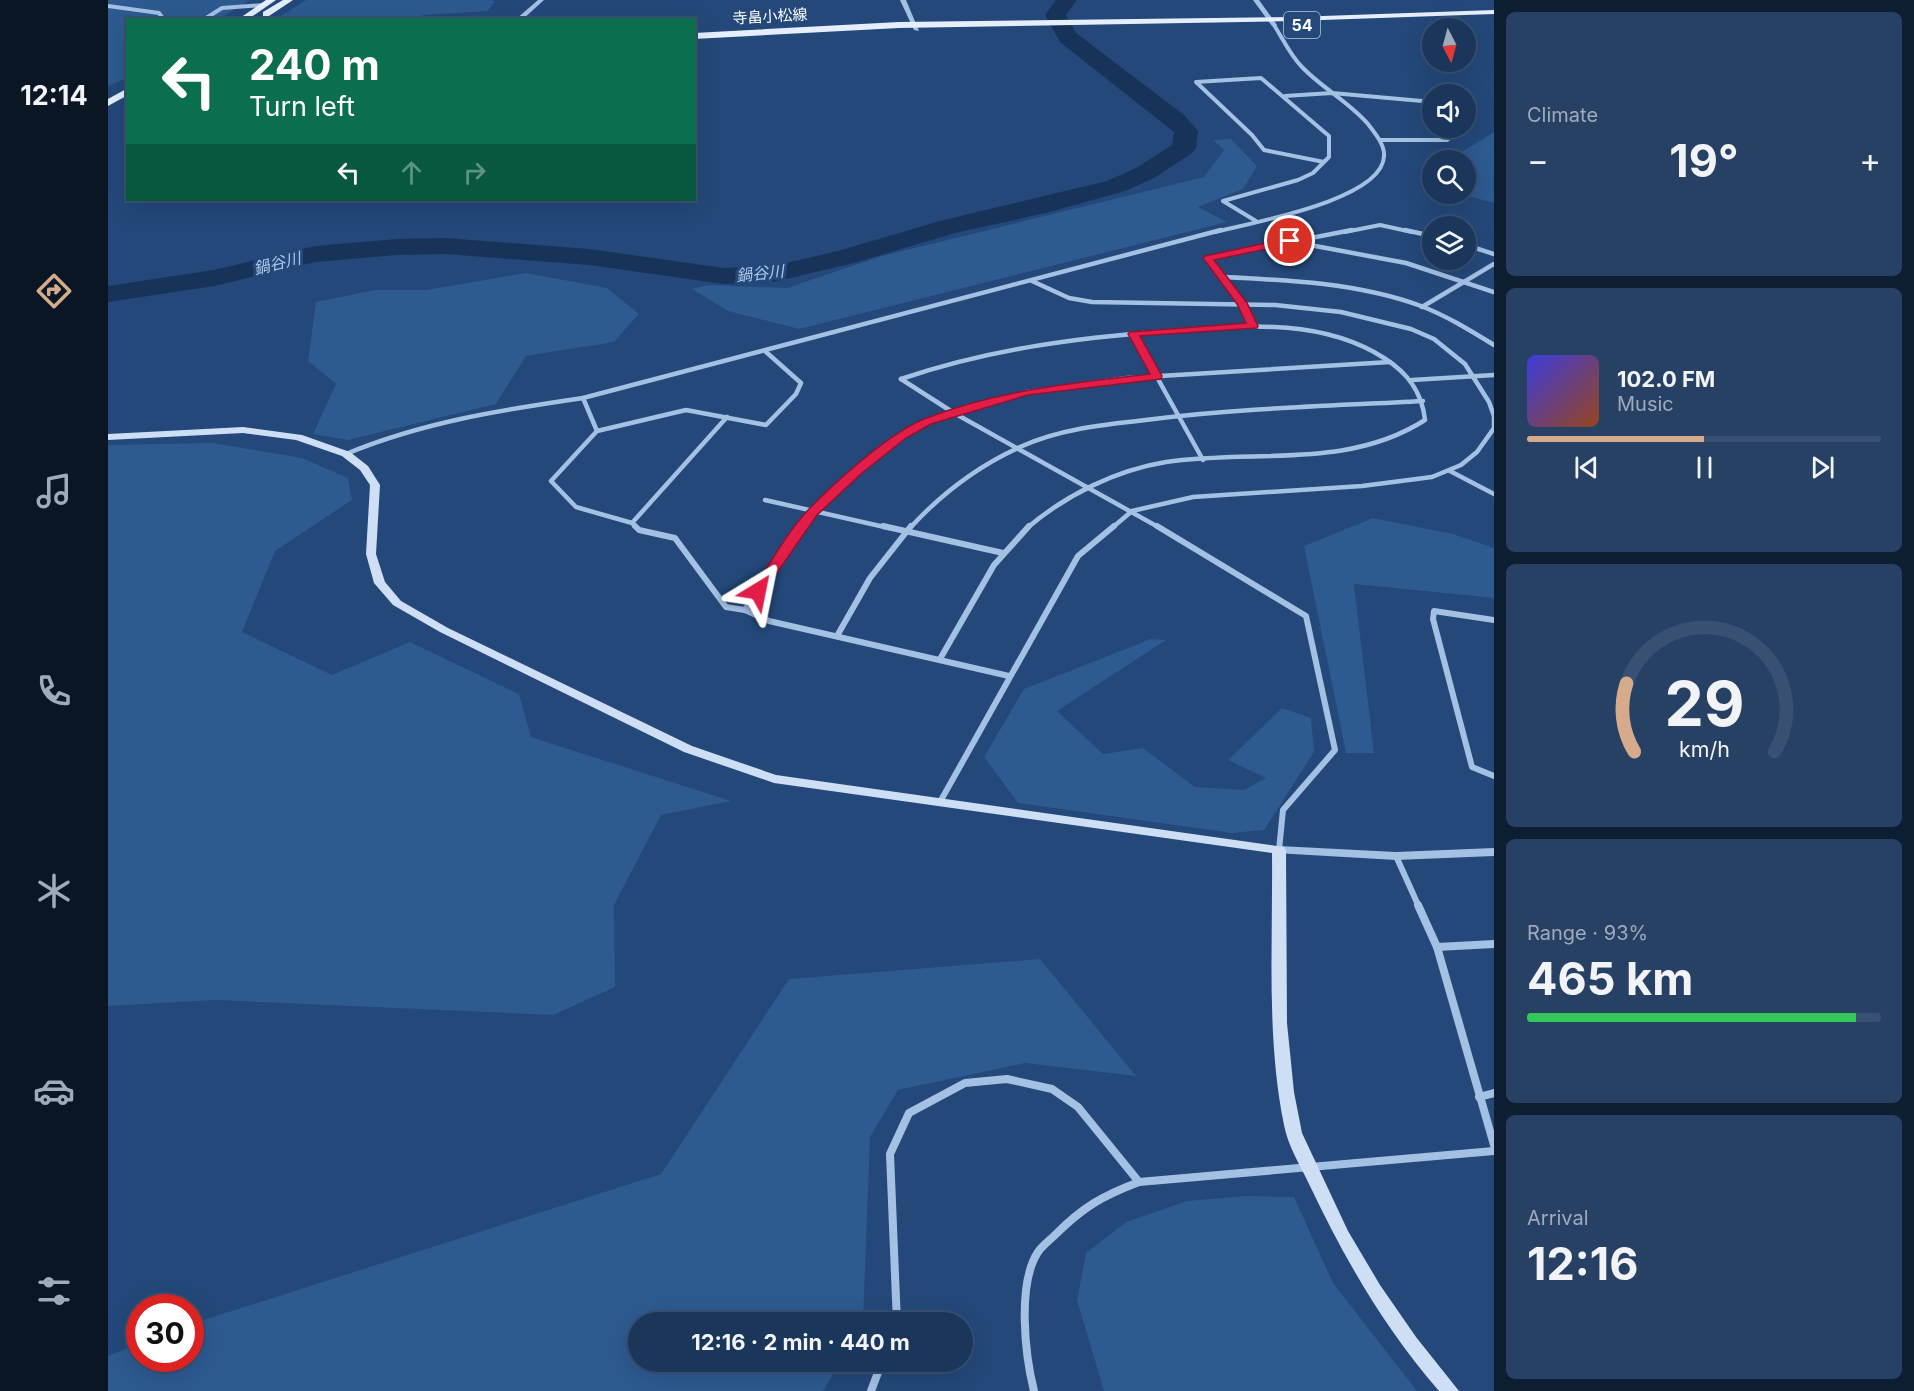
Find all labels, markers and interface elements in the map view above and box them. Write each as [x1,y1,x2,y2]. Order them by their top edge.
street label: 寺畠小松線 [732,5,808,27]
road number: 54 [1284,12,1320,38]
north arrow [1422,18,1476,72]
map controls [1422,18,1476,270]
text: 240 m [249,39,380,90]
icon: left [150,42,228,120]
text: 12:14 [20,79,88,112]
button: sound [1422,84,1476,138]
text: Turn left [249,90,355,123]
text: Climate [1527,103,1598,127]
text: 19° [1669,133,1739,188]
text: − [1527,140,1549,180]
text: + [1859,140,1881,180]
button: search [1422,150,1476,204]
icon: left [332,156,365,189]
icon: ahead [395,156,428,189]
icon: right [458,156,491,189]
pin [1264,215,1315,266]
button: layers [1422,216,1476,270]
icon: arrive [1273,224,1306,257]
water label: 鍋谷川 [251,247,305,279]
water label: 鍋谷川 [735,260,787,285]
icon: directions [33,270,75,312]
text: 102.0 FM [1617,366,1715,392]
text: Music [1617,392,1674,416]
icon: previous [1570,451,1603,484]
icon: pause [1688,451,1721,484]
icon: next [1806,451,1839,484]
icon: music [33,470,75,512]
position arrow [726,559,790,623]
text: 29 [1664,667,1744,742]
icon: phone [33,670,75,712]
text: km/h [1679,737,1729,763]
icon: climate [33,870,75,912]
text: Range · 93% [1527,921,1648,945]
text: 465 km [1527,951,1693,1006]
icon: car [33,1070,75,1112]
text: Arrival [1527,1206,1589,1230]
text: 12:16 [1527,1236,1638,1291]
icon: filters [33,1270,75,1312]
speed limit sign: 30 [126,1294,204,1372]
text: 12:16 · 2 min · 440 m [691,1329,910,1355]

